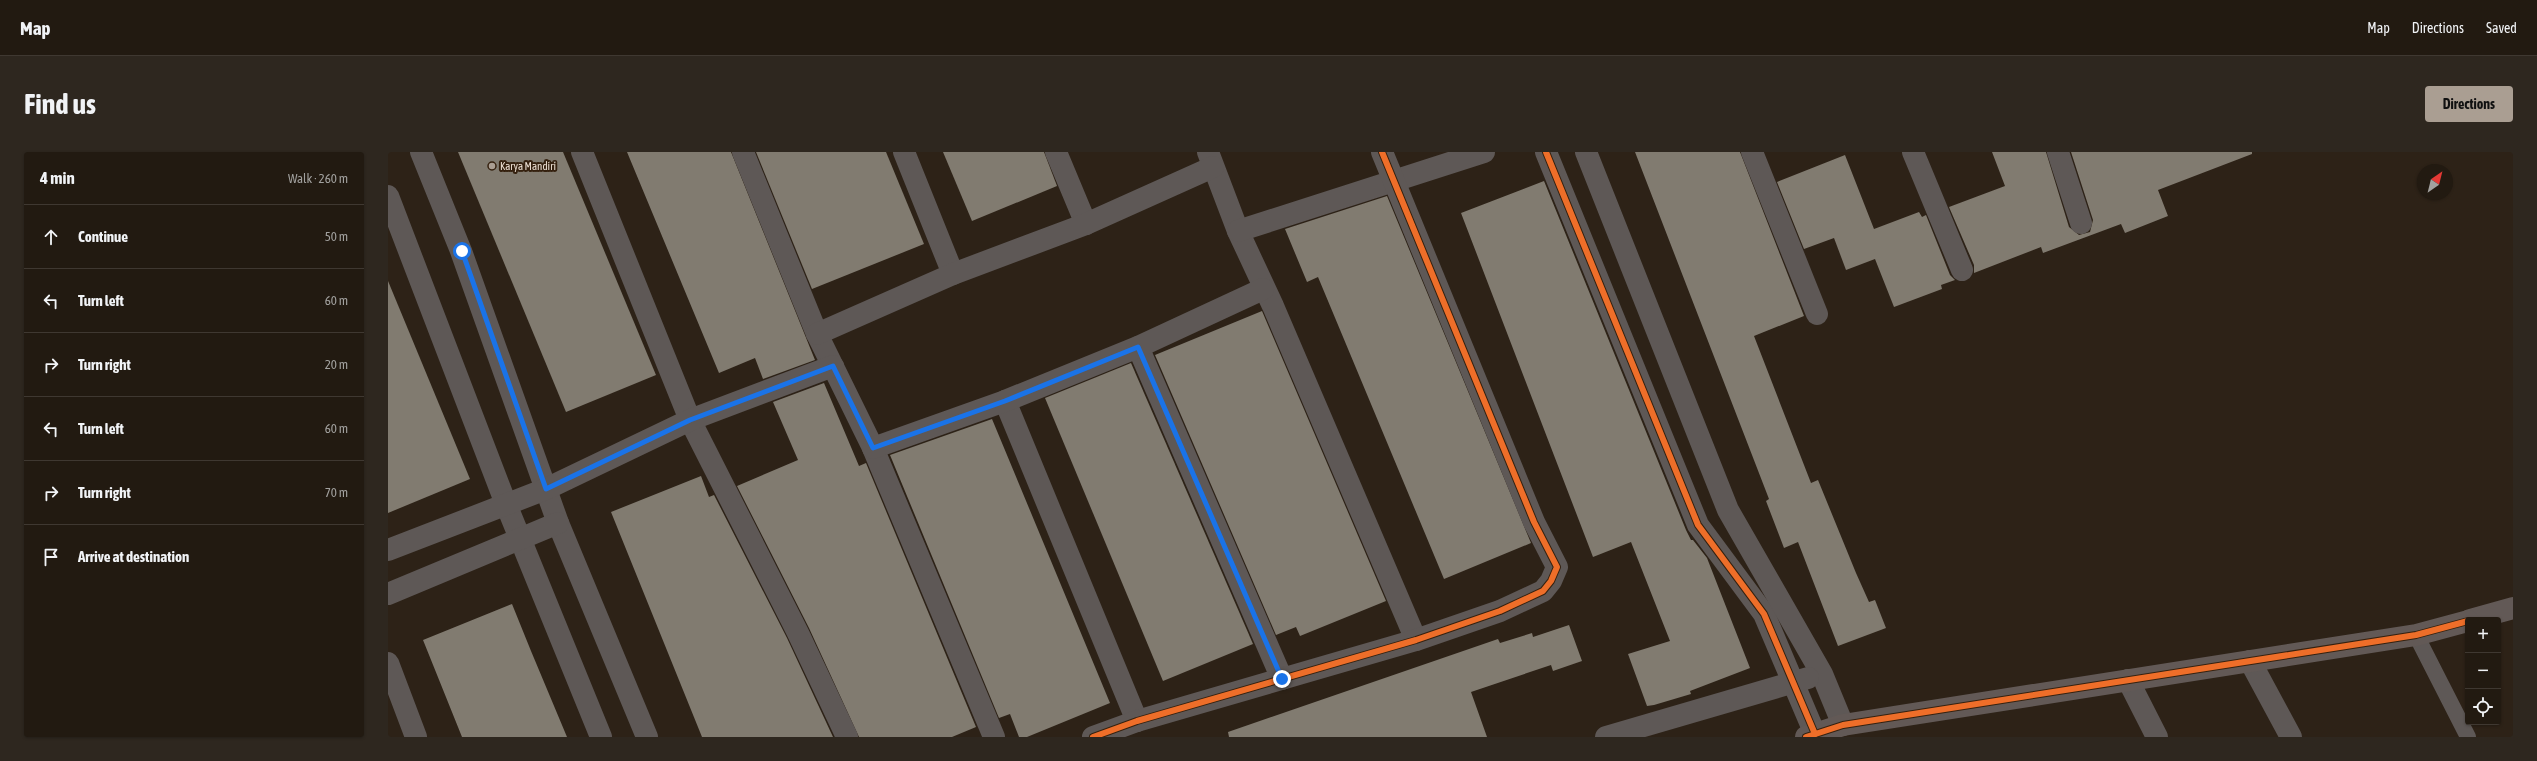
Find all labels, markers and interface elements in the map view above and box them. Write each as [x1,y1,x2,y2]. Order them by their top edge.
text: Map [20,17,51,39]
text: Map [2367,20,2390,36]
text: Directions [2412,20,2464,36]
text: Saved [2486,20,2517,36]
button: Directions [2425,86,2513,122]
text: Find us [24,88,96,120]
place label: Karya Mandiri [500,160,556,172]
marker: Karya Mandiri [487,161,497,171]
north arrow [2417,164,2453,200]
text: 4 min [40,168,75,188]
text: Walk · 260 m [288,171,348,186]
icon: ahead [40,226,62,248]
text: Continue [78,228,128,245]
text: 50 m [325,229,348,244]
route start [453,242,471,260]
icon: left [40,290,62,312]
text: Turn left [78,292,124,309]
text: 60 m [325,293,348,308]
icon: right [40,354,62,376]
text: Turn right [78,356,131,373]
text: 20 m [325,357,348,372]
icon: left [40,418,62,440]
text: Turn left [78,420,124,437]
text: 60 m [325,421,348,436]
icon: right [40,482,62,504]
text: Turn right [78,484,131,501]
text: 70 m [325,485,348,500]
icon: arrive [40,546,62,568]
text: Arrive at destination [78,548,189,565]
map controls [2465,617,2501,725]
button: + [2465,617,2501,653]
button: − [2465,653,2501,689]
route end [1273,670,1291,688]
button: locate [2465,689,2501,725]

